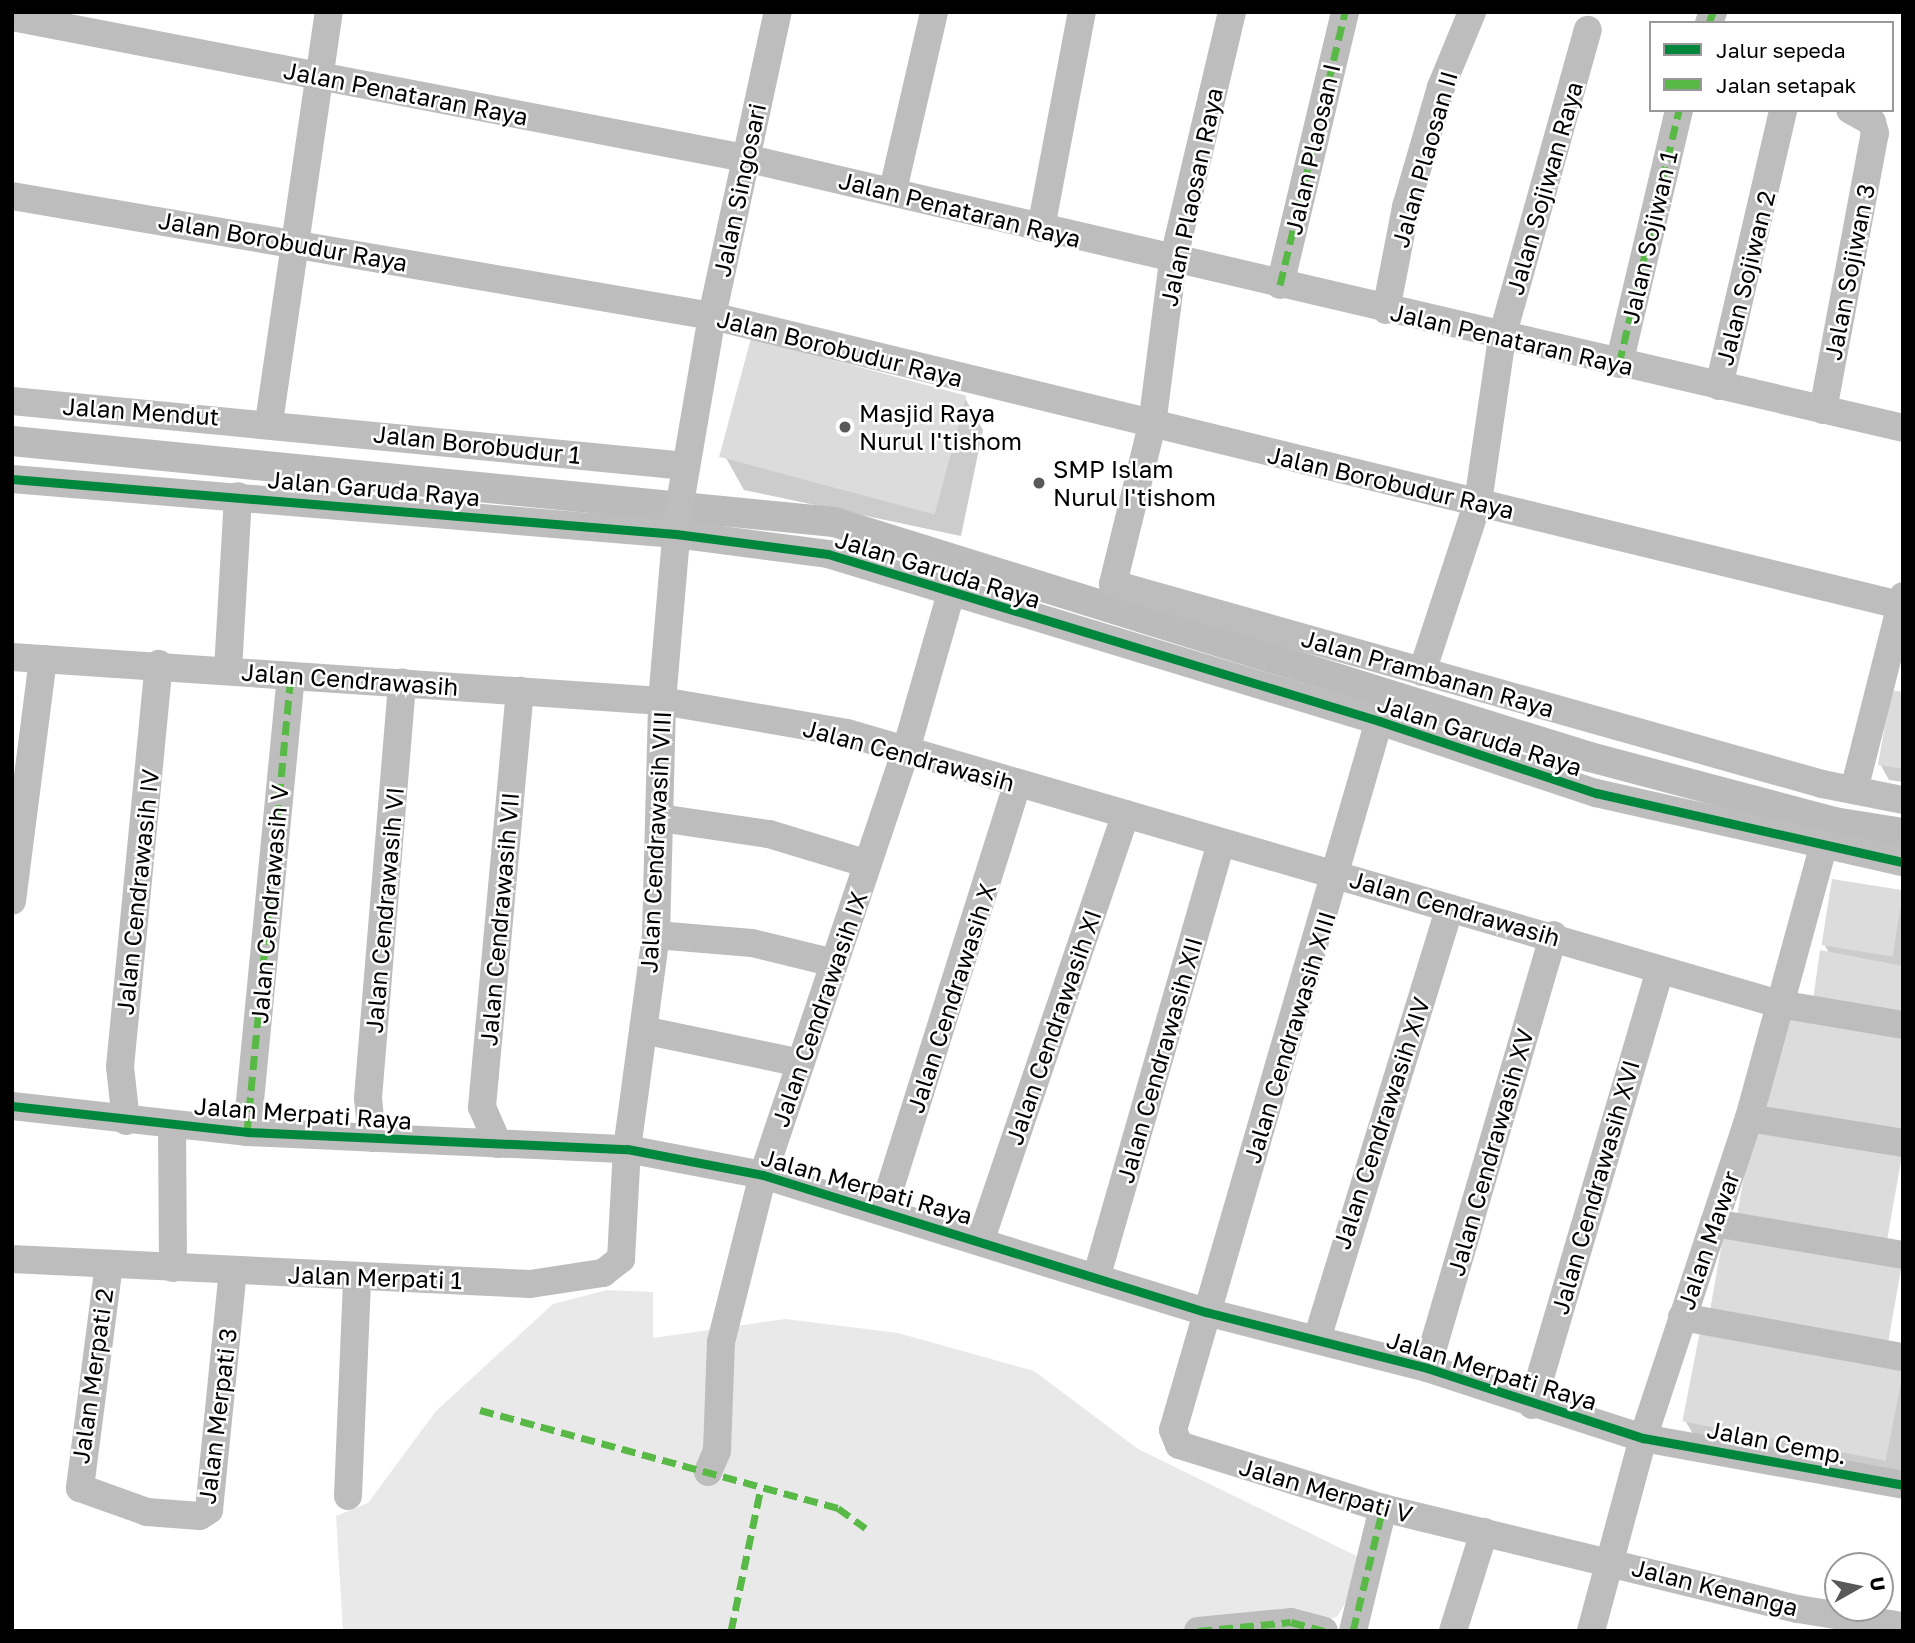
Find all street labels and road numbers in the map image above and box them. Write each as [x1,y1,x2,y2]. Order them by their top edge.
street label: Jalan Penataran Raya [281,55,531,131]
street label: Jalan Plaosan I [1278,61,1346,237]
street label: Jalan Plaosan II [1385,67,1463,251]
street label: Jalan Sojiwan Raya [1500,78,1588,298]
street label: Jalan Plaosan Raya [1154,85,1228,309]
street label: Jalan Singosari [707,101,771,279]
street label: Jalan Sojiwan 1 [1615,148,1683,326]
street label: Jalan Penataran Raya [836,165,1084,253]
street label: Jalan Sojiwan 3 [1818,181,1880,363]
street label: Jalan Sojiwan 2 [1709,188,1781,368]
street label: Jalan Borobudur Raya [156,205,410,277]
street label: Jalan Penataran Raya [1388,297,1636,381]
street label: Jalan Borobudur Raya [714,304,966,392]
street label: Jalan Mendut [62,391,220,431]
street label: Jalan Borobudur 1 [372,419,582,469]
street label: Jalan Borobudur Raya [1265,440,1517,524]
street label: Jalan Garuda Raya [267,464,481,512]
street label: Jalan Garuda Raya [832,524,1044,614]
street label: Jalan Prambanan Raya [1298,623,1558,723]
street label: Jalan Cendrawasih [241,657,459,701]
street label: Jalan Garuda Raya [1374,688,1586,782]
street label: Jalan Cendrawasih VIII [634,710,676,974]
street label: Jalan Cendrawasih [800,713,1018,797]
street label: Jalan Cendrawasih IV [110,768,164,1016]
street label: Jalan Cendrawasih V [244,783,294,1025]
street label: Jalan Cendrawasih VI [359,786,409,1034]
street label: Jalan Cendrawasih VII [474,791,524,1047]
street label: Jalan Cendrawasih [1346,864,1564,952]
street label: Jalan Cendrawasih X [900,880,1002,1116]
street label: Jalan Cendrawasih IX [765,888,873,1130]
street label: Jalan Cendrawasih XI [999,906,1107,1148]
street label: Jalan Cendrawasih XIII [1237,908,1341,1166]
street label: Jalan Cendrawasih XII [1110,934,1208,1186]
street label: Jalan Cendrawasih XIV [1327,994,1435,1252]
street label: Jalan Cendrawasih XV [1441,1025,1539,1279]
street label: Jalan Cendrawasih XVI [1545,1057,1645,1317]
street label: Jalan Merpati Raya [193,1091,413,1135]
street label: Jalan Merpati Raya [758,1142,976,1230]
street label: Jalan Mawar [1671,1167,1745,1313]
street label: Jalan Merpati 1 [287,1260,463,1294]
street label: Jalan Merpati 2 [65,1286,119,1466]
street label: Jalan Merpati Raya [1383,1324,1601,1416]
street label: Jalan Merpati 3 [192,1326,242,1506]
street label: Jalan Cemp. [1705,1414,1849,1470]
street label: Jalan Merpati V [1236,1451,1416,1529]
street label: Jalan Kenanga [1629,1552,1801,1622]

